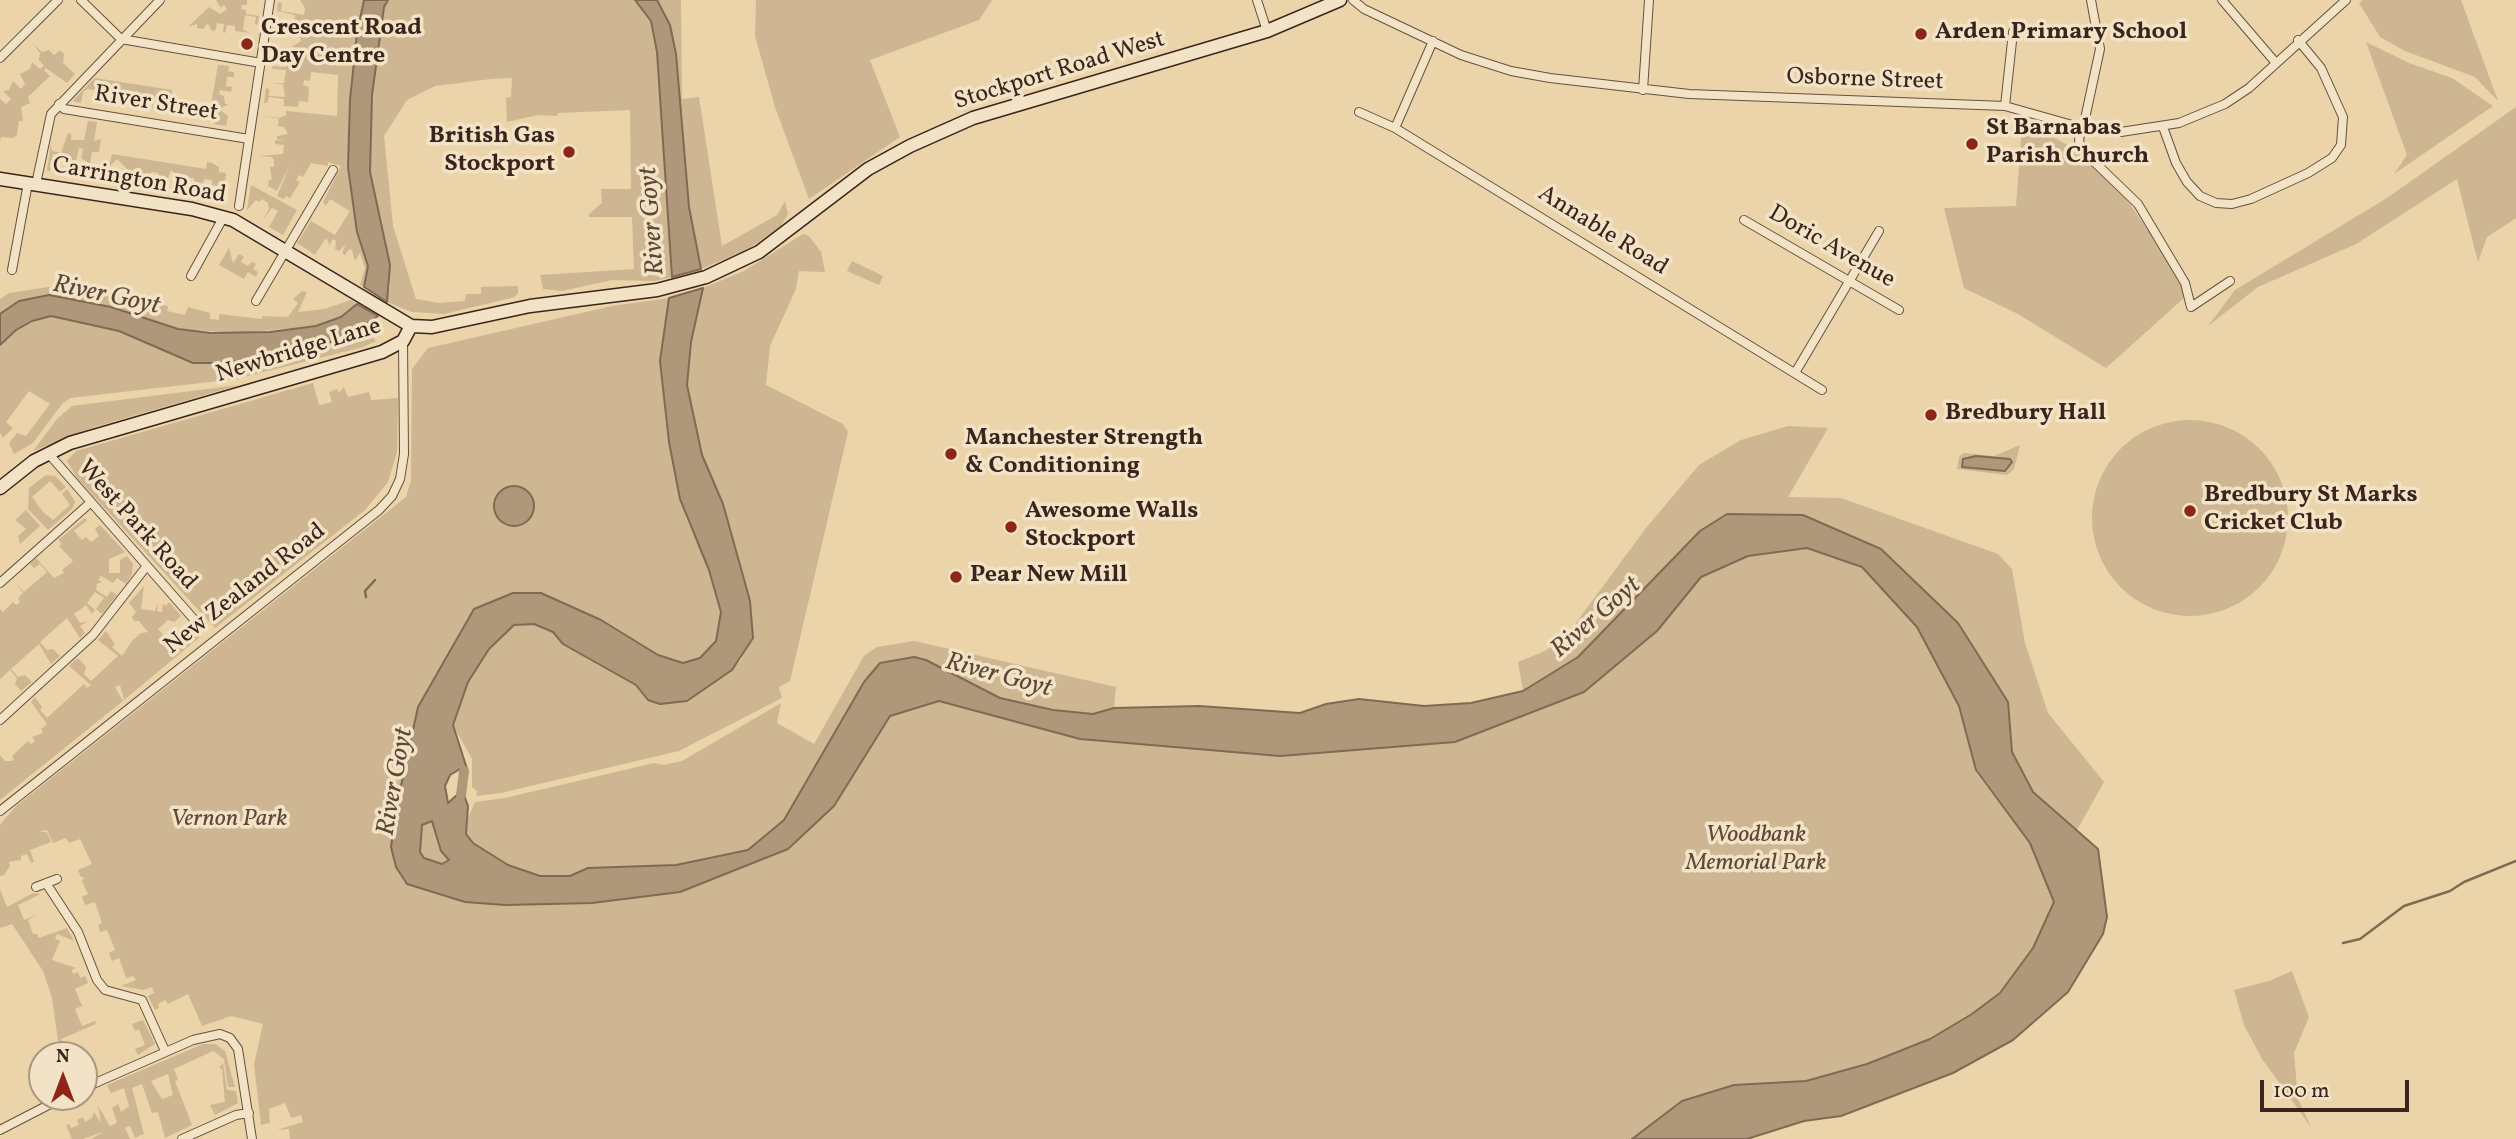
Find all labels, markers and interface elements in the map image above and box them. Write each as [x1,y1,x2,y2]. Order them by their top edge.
place label: Crescent Road Day Centre [261,16,422,72]
place label: Arden Primary School [1935,20,2187,48]
street label: Stockport Road West [951,26,1169,118]
marker: Arden Primary School [1913,26,1929,42]
marker: Crescent Road Day Centre [239,36,255,52]
street label: Osborne Street [1786,64,1944,98]
street label: River Street [92,81,220,129]
place label: St Barnabas Parish Church [1986,116,2149,172]
place label: British Gas Stockport [429,124,555,180]
marker: St Barnabas Parish Church [1964,136,1980,152]
marker: British Gas Stockport [561,144,577,160]
street label: Carrington Road [50,153,228,211]
water label: River Goyt [635,166,673,276]
street label: Annable Road [1532,181,1672,283]
street label: Doric Avenue [1762,200,1900,296]
water label: River Goyt [49,270,163,324]
street label: Newbridge Lane [213,313,385,391]
place label: Bredbury Hall [1945,401,2106,429]
marker: Bredbury Hall [1923,407,1939,423]
place label: Manchester Strength & Conditioning [965,426,1203,482]
marker: Manchester Strength & Conditioning [943,446,959,462]
street label: West Park Road [70,455,202,597]
place label: Bredbury St Marks Cricket Club [2204,483,2418,539]
place label: Awesome Walls Stockport [1025,499,1198,555]
marker: Bredbury St Marks Cricket Club [2182,503,2198,519]
street label: New Zealand Road [160,518,332,662]
marker: Awesome Walls Stockport [1003,519,1019,535]
place label: Pear New Mill [970,563,1127,591]
marker: Pear New Mill [948,569,964,585]
water label: River Goyt [1546,571,1648,667]
water label: River Goyt [941,648,1055,706]
water label: River Goyt [372,726,422,838]
park label: Vernon Park [171,807,287,835]
park label: Woodbank Memorial Park [1686,823,1826,879]
north arrow [28,1041,98,1111]
text: N [56,1044,70,1070]
scale bar [2264,1066,2413,1110]
text: 100 m [2273,1077,2330,1106]

